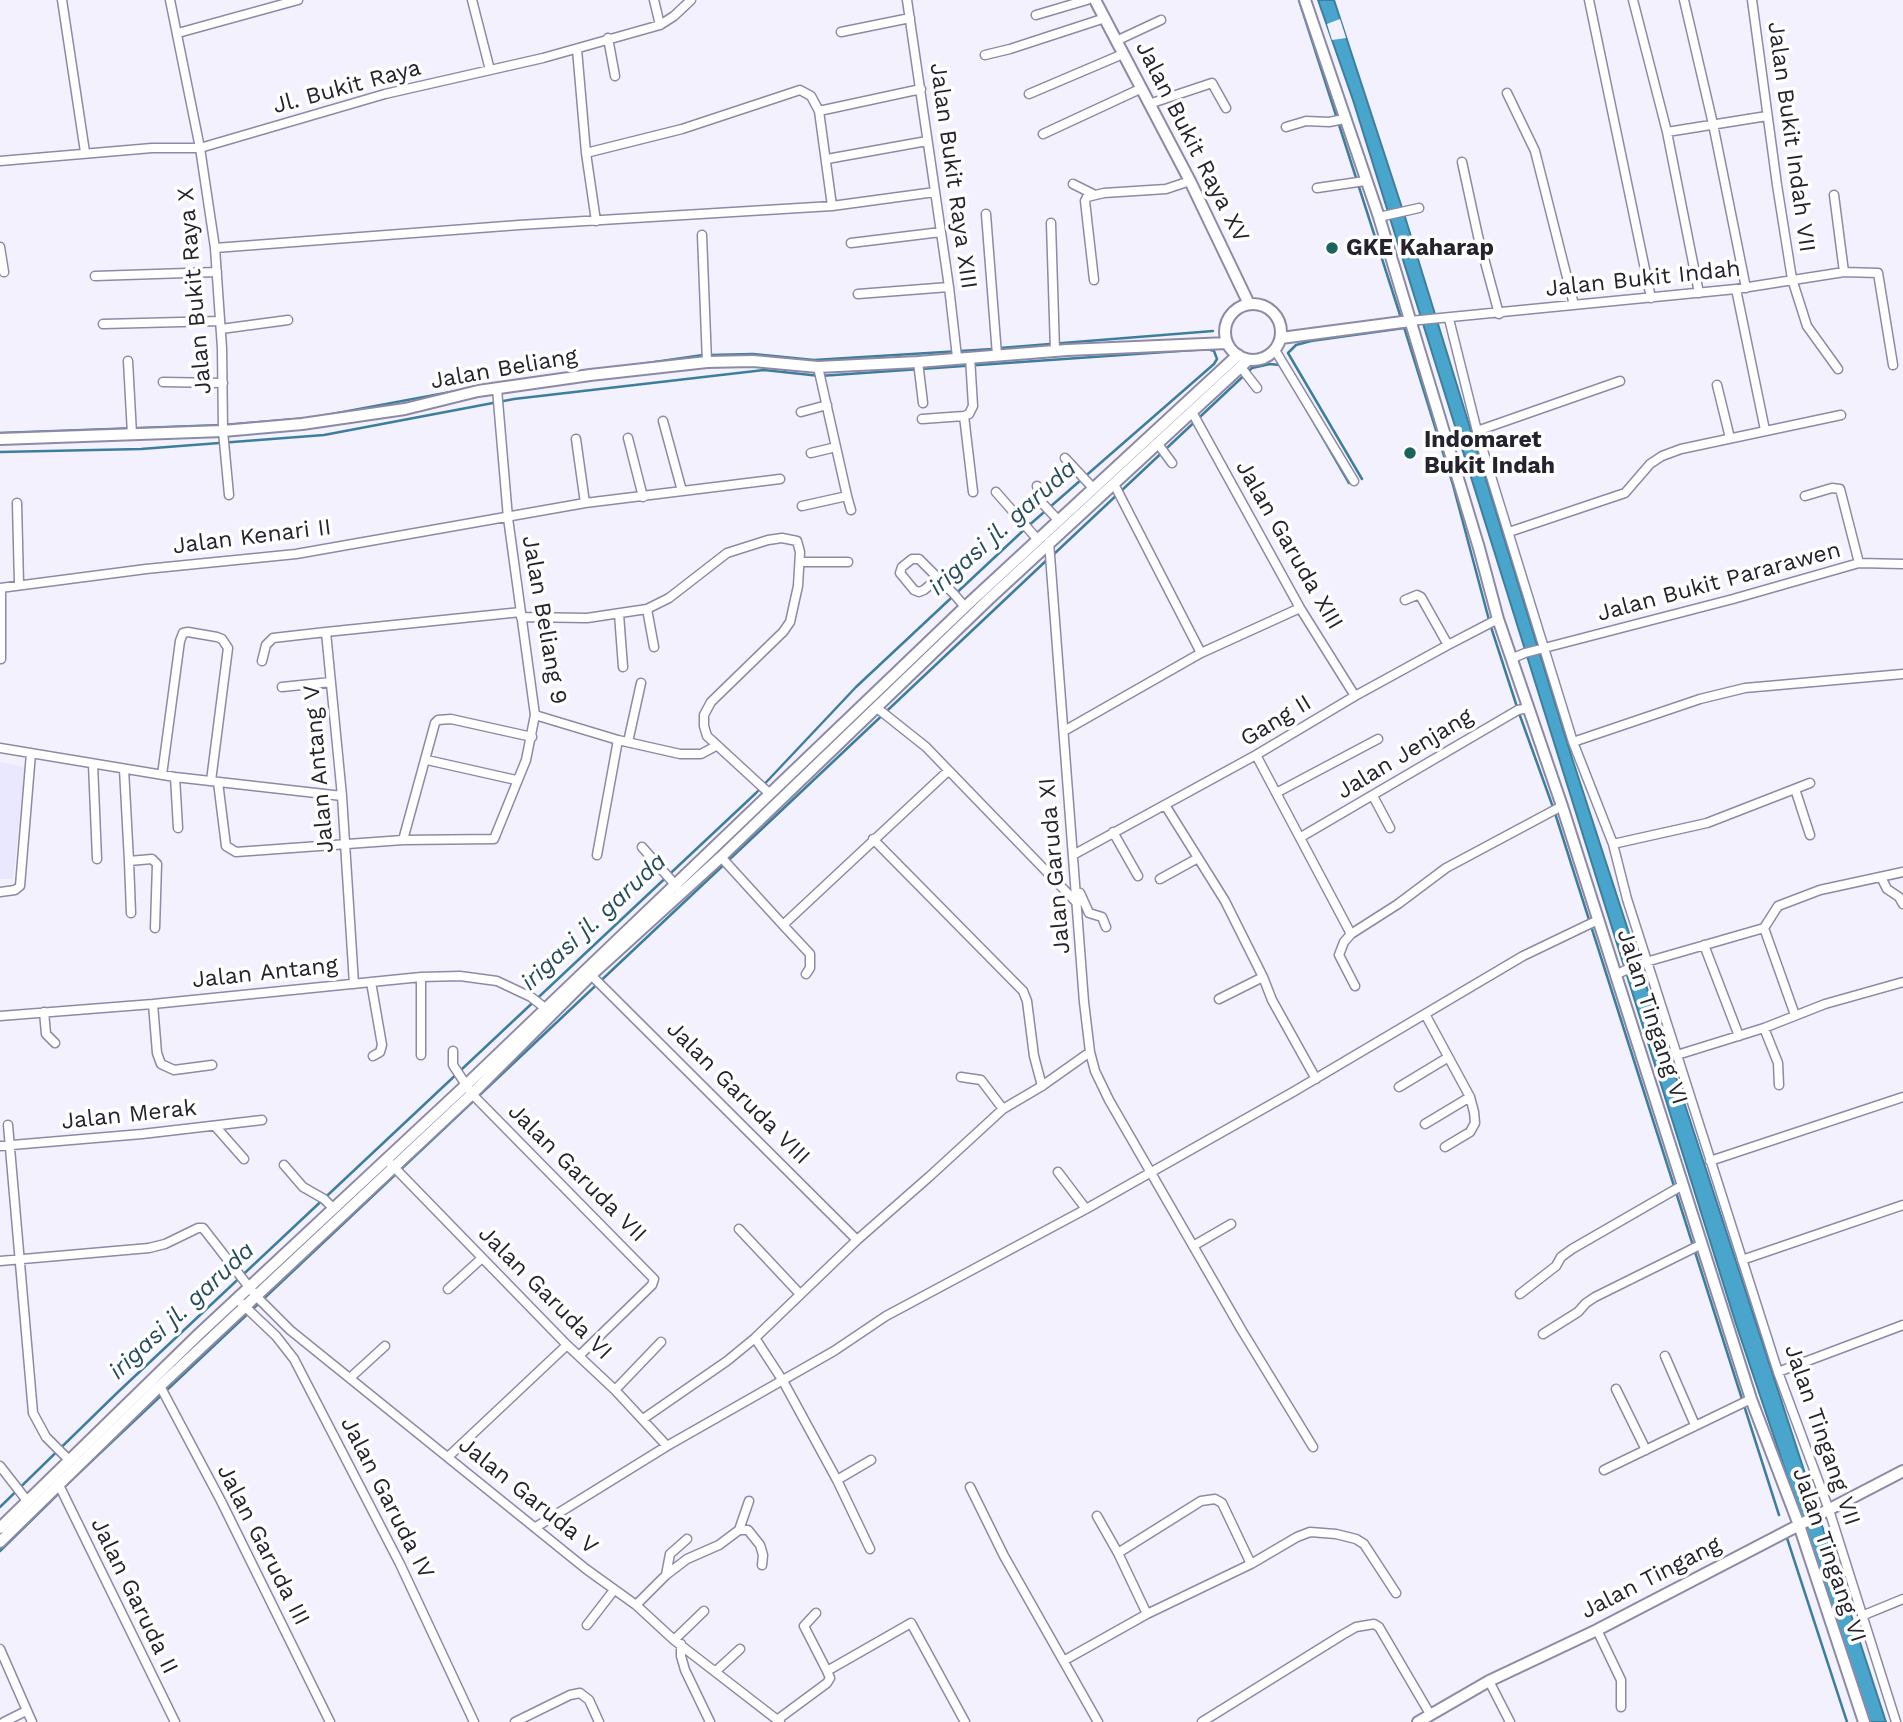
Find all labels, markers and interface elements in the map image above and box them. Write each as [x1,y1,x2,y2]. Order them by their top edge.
street label: Jalan Bukit Indah VII [1761,20,1821,254]
street label: Jalan Bukit Raya XV [1129,37,1255,247]
street label: Jl. Bukit Raya [270,54,424,120]
street label: Jalan Bukit Raya XIII [923,61,983,291]
street label: Jalan Bukit Raya X [172,186,218,396]
place label: GKE Kaharap [1346,234,1494,262]
marker: GKE Kaharap [1324,240,1340,256]
street label: Jalan Bukit Indah [1544,255,1742,303]
street label: Jalan Beliang [428,342,580,396]
place label: Indomaret Bukit Indah [1424,426,1555,480]
marker: Indomaret Bukit Indah [1402,445,1418,461]
water label: irigasi jl. garuda [923,454,1083,602]
street label: Jalan Garuda XIII [1229,456,1349,634]
street label: Jalan Kenari II [171,514,333,560]
street label: Jalan Beliang 9 [516,534,572,706]
street label: Jalan Bukit Pararawen [1594,536,1844,628]
street label: Jalan Antang V [298,684,340,854]
street label: Gang II [1236,689,1316,753]
street label: Jalan Jenjang [1332,703,1478,805]
street label: Jalan Garuda XI [1034,777,1076,955]
water label: irigasi jl. garuda [515,847,673,997]
street label: Jalan Tingang VI [1611,926,1693,1108]
street label: Jalan Antang [191,952,339,994]
street label: Jalan Garuda VIII [660,1015,816,1171]
street label: Jalan Merak [60,1094,198,1136]
street label: Jalan Garuda VII [502,1098,652,1248]
street label: Jalan Garuda VI [472,1220,618,1366]
water label: irigasi jl. garuda [103,1236,261,1386]
street label: Jalan Tingang VII [1778,1341,1866,1529]
street label: Jalan Garuda IV [334,1412,440,1584]
street label: Jalan Garuda V [453,1431,603,1561]
street label: Jalan Garuda III [211,1460,315,1630]
street label: Jalan Tingang VI [1786,1464,1872,1646]
street label: Jalan Garuda II [84,1514,184,1678]
street label: Jalan Tingang [1576,1531,1726,1625]

